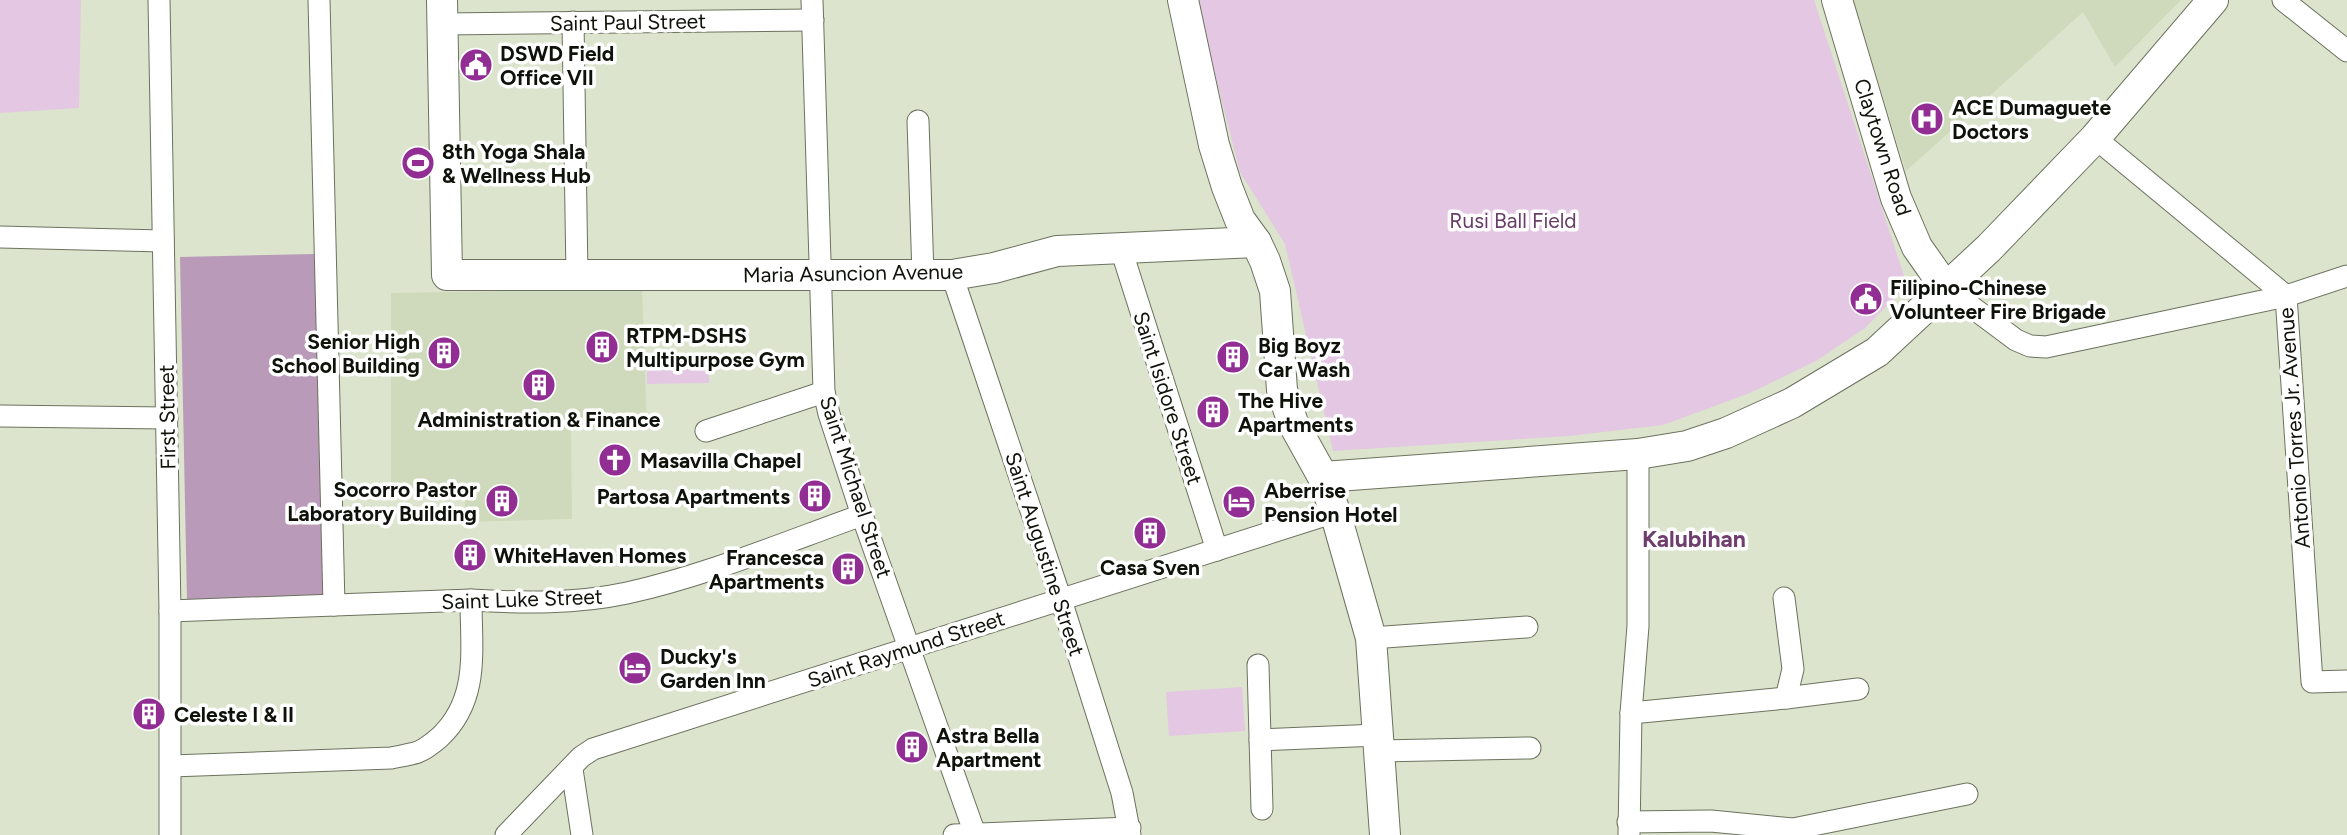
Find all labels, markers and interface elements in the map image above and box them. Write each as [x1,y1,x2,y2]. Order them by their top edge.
street label: Saint Paul Street [550,8,706,36]
place label: DSWD Field Office VII [500,41,614,90]
public building icon: DSWD Field Office VII [457,46,495,84]
street label: Claytown Road [1849,75,1917,219]
place label: ACE Dumaguete Doctors [1952,95,2112,144]
hospital icon: ACE Dumaguete Doctors [1908,100,1946,138]
place label: 8th Yoga Shala & Wellness Hub [442,139,591,188]
sports icon: 8th Yoga Shala & Wellness Hub [399,144,437,182]
park label: Rusi Ball Field [1449,208,1577,233]
street label: Maria Asuncion Avenue [743,259,963,287]
place label: Filipino-Chinese Volunteer Fire Brigade [1890,275,2106,324]
public building icon: Filipino-Chinese Volunteer Fire Brigade [1847,280,1885,318]
street label: Antonio Torres Jr. Avenue [2273,307,2315,549]
street label: Saint Isidore Street [1128,308,1208,488]
place label: RTPM-DSHS Multipurpose Gym [626,323,805,372]
building icon: RTPM-DSHS Multipurpose Gym [583,328,621,366]
place label: Senior High School Building [271,329,420,378]
place label: Big Boyz Car Wash [1258,333,1350,382]
building icon: Senior High School Building [425,334,463,372]
building icon: Big Boyz Car Wash [1214,338,1252,376]
street label: First Street [154,364,180,470]
building icon: Administration & Finance [520,366,558,404]
place label: The Hive Apartments [1238,388,1354,437]
street label: Saint Michael Street [815,393,897,581]
building icon: The Hive Apartments [1194,393,1232,431]
place label: Administration & Finance [418,407,661,432]
church icon: Masavilla Chapel [596,441,634,479]
place label: Masavilla Chapel [640,448,801,473]
street label: Saint Augustine Street [1000,449,1090,659]
place label: Socorro Pastor Laboratory Building [287,477,477,526]
building icon: Partosa Apartments [796,477,834,515]
place label: Aberrise Pension Hotel [1264,478,1397,527]
building icon: Socorro Pastor Laboratory Building [483,482,521,520]
hotel icon: Aberrise Pension Hotel [1220,483,1258,521]
place label: Partosa Apartments [597,484,790,509]
building icon: Casa Sven [1131,514,1169,552]
district label: Kalubihan [1642,525,1746,553]
building icon: WhiteHaven Homes [451,536,489,574]
place label: WhiteHaven Homes [494,543,686,568]
place label: Francesca Apartments [709,545,824,594]
building icon: Francesca Apartments [829,550,867,588]
place label: Casa Sven [1100,555,1200,580]
street label: Saint Luke Street [441,584,603,614]
street label: Saint Raymund Street [804,605,1008,693]
place label: Ducky's Garden Inn [660,644,766,693]
hotel icon: Ducky's Garden Inn [616,649,654,687]
building icon: Celeste I & II [130,695,168,733]
place label: Celeste I & II [174,702,294,727]
place label: Astra Bella Apartment [936,723,1042,772]
building icon: Astra Bella Apartment [893,728,931,766]

